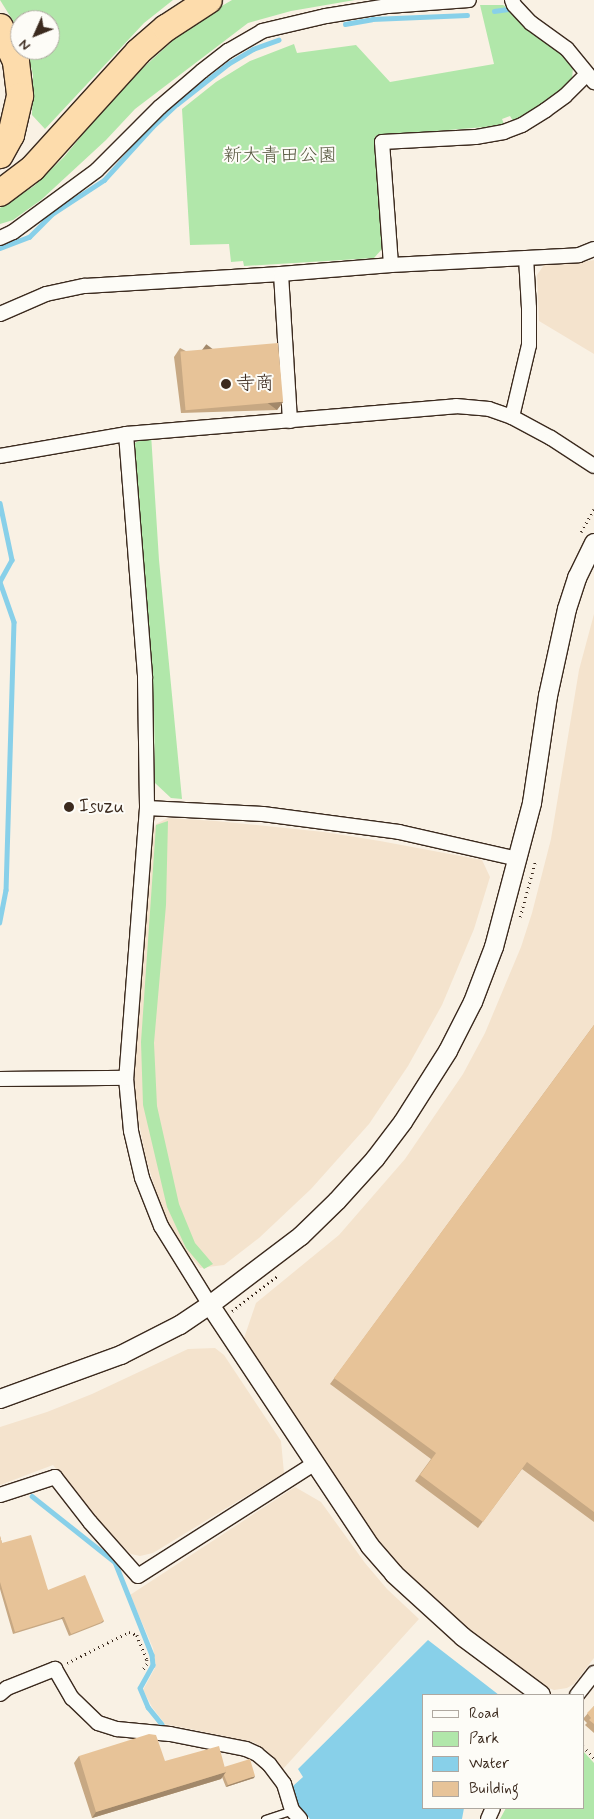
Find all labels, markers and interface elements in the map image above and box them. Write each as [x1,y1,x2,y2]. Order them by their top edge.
north arrow [10,10,60,60]
text: N [15,35,35,54]
park label: 新大青田公園 [223,145,337,167]
place label: 寺商 [236,373,274,395]
marker: 寺商 [220,378,232,390]
place label: Isuzu [79,796,124,818]
marker: Isuzu [63,801,75,813]
legend [422,1694,584,1809]
text: Road [469,1704,499,1724]
text: Park [469,1729,499,1749]
text: Water [469,1754,509,1774]
text: Building [469,1779,519,1799]

